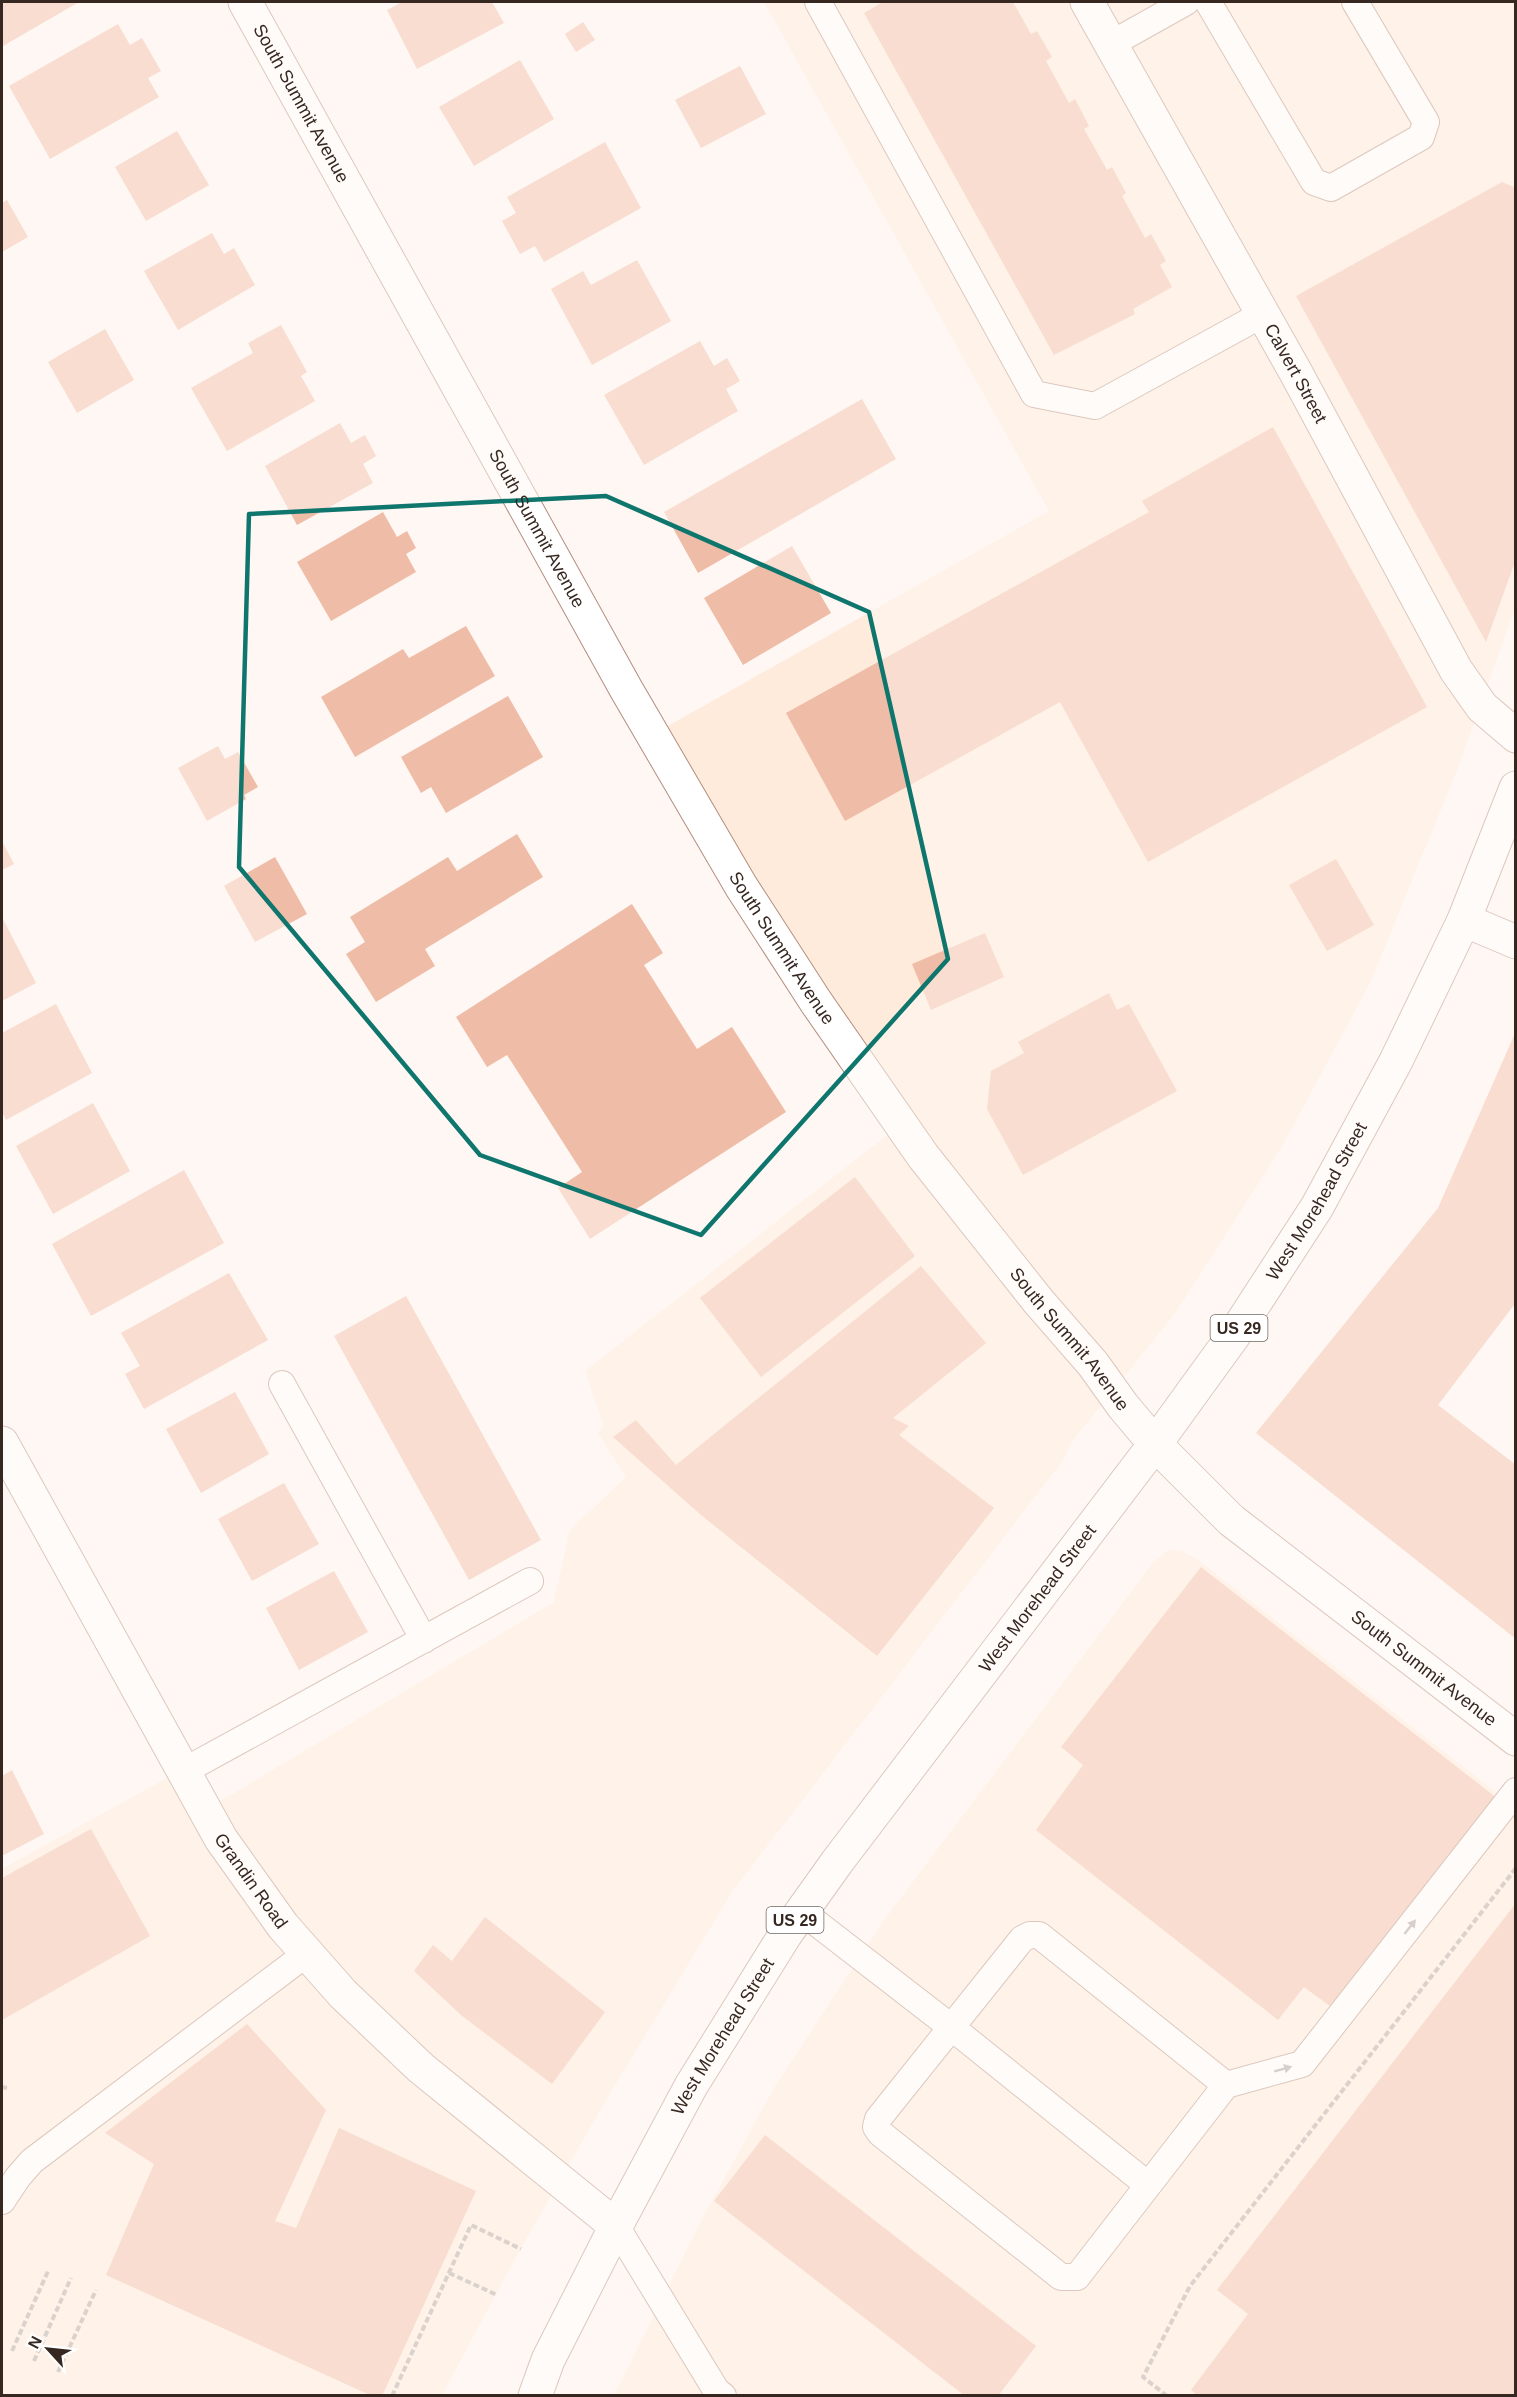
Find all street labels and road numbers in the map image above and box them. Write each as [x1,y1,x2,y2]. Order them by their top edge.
street label: South Summit Avenue [249,21,353,186]
street label: Calvert Street [1260,320,1331,426]
street label: South Summit Avenue [485,446,589,611]
street label: South Summit Avenue [725,868,839,1028]
street label: West Morehead Street [1262,1119,1371,1284]
street label: South Summit Avenue [1006,1264,1133,1415]
road number: US 29 [1210,1315,1268,1341]
street label: West Morehead Street [975,1521,1100,1676]
street label: South Summit Avenue [1347,1606,1500,1730]
street label: Grandin Road [210,1829,292,1932]
road number: US 29 [766,1907,824,1933]
street label: West Morehead Street [667,1955,778,2118]

